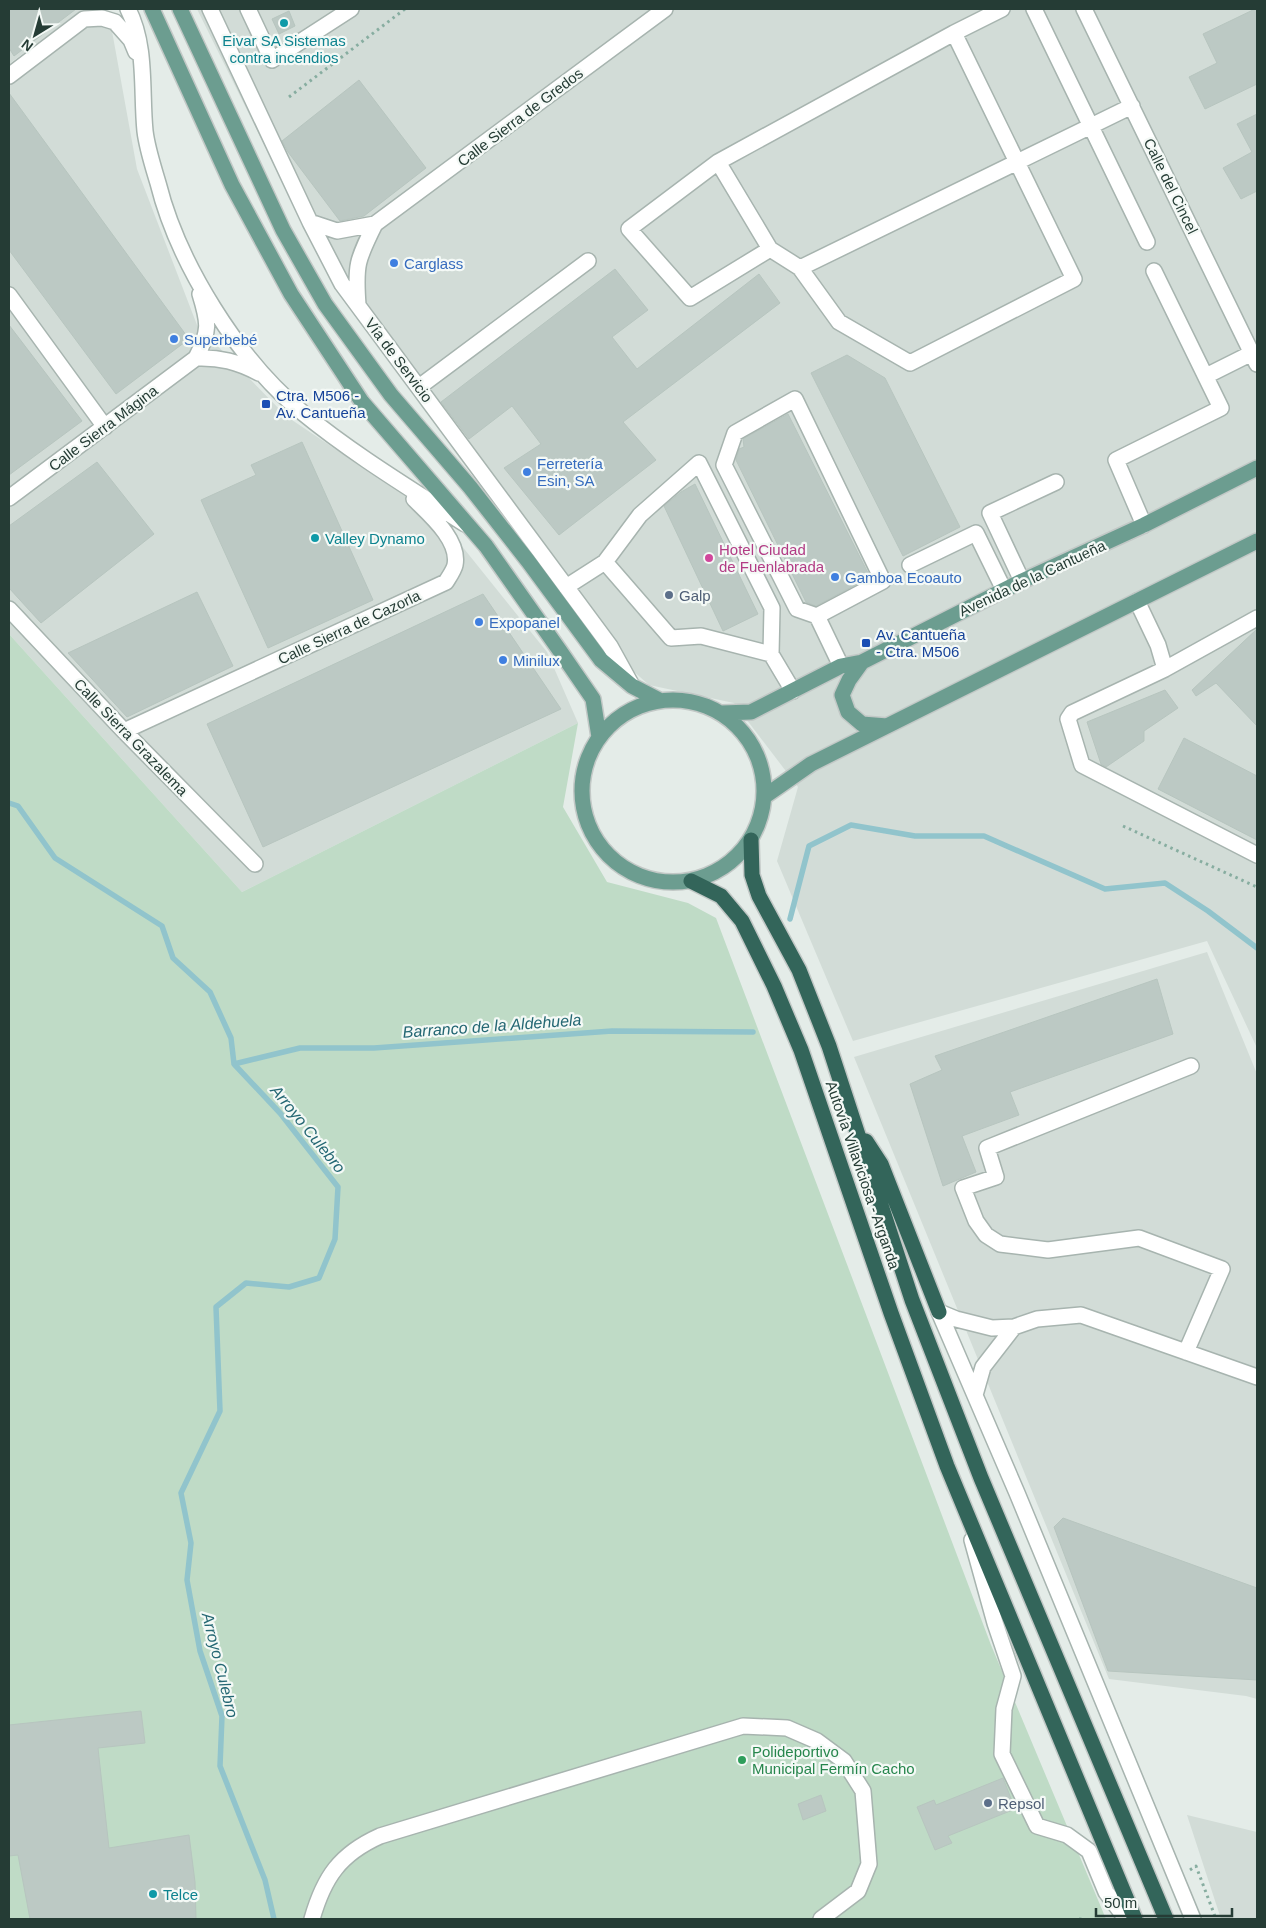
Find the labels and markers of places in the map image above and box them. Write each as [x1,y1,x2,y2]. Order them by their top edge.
marker: Eivar SA Sistemas contra incendios [278,17,290,29]
place label: Eivar SA Sistemas contra incendios [222,32,346,66]
place label: Carglass [404,255,463,272]
marker: Carglass [388,257,400,269]
place label: Superbebé [184,331,257,348]
marker: Superbebé [168,333,180,345]
place label: Ctra. M506 - Av. Cantueña [276,387,366,421]
marker: Ctra. M506 - Av. Cantueña [260,398,272,410]
place label: Ferretería Esin, SA [537,455,604,489]
marker: Ferretería Esin, SA [521,466,533,478]
place label: Valley Dynamo [325,530,425,547]
marker: Valley Dynamo [309,532,321,544]
place label: Hotel Ciudad de Fuenlabrada [719,541,825,575]
marker: Hotel Ciudad de Fuenlabrada [703,552,715,564]
place label: Gamboa Ecoauto [845,569,962,586]
marker: Gamboa Ecoauto [829,571,841,583]
place label: Galp [679,587,711,604]
marker: Galp [663,589,675,601]
place label: Expopanel [489,614,560,631]
marker: Expopanel [473,616,485,628]
place label: Av. Cantueña - Ctra. M506 [876,626,966,660]
marker: Av. Cantueña - Ctra. M506 [860,637,872,649]
place label: Minilux [513,652,560,669]
marker: Minilux [497,654,509,666]
place label: Polideportivo Municipal Fermín Cacho [752,1743,915,1777]
marker: Polideportivo Municipal Fermín Cacho [736,1754,748,1766]
place label: Repsol [998,1795,1045,1812]
marker: Repsol [982,1797,994,1809]
place label: Telce [163,1886,198,1903]
marker: Telce [147,1888,159,1900]

